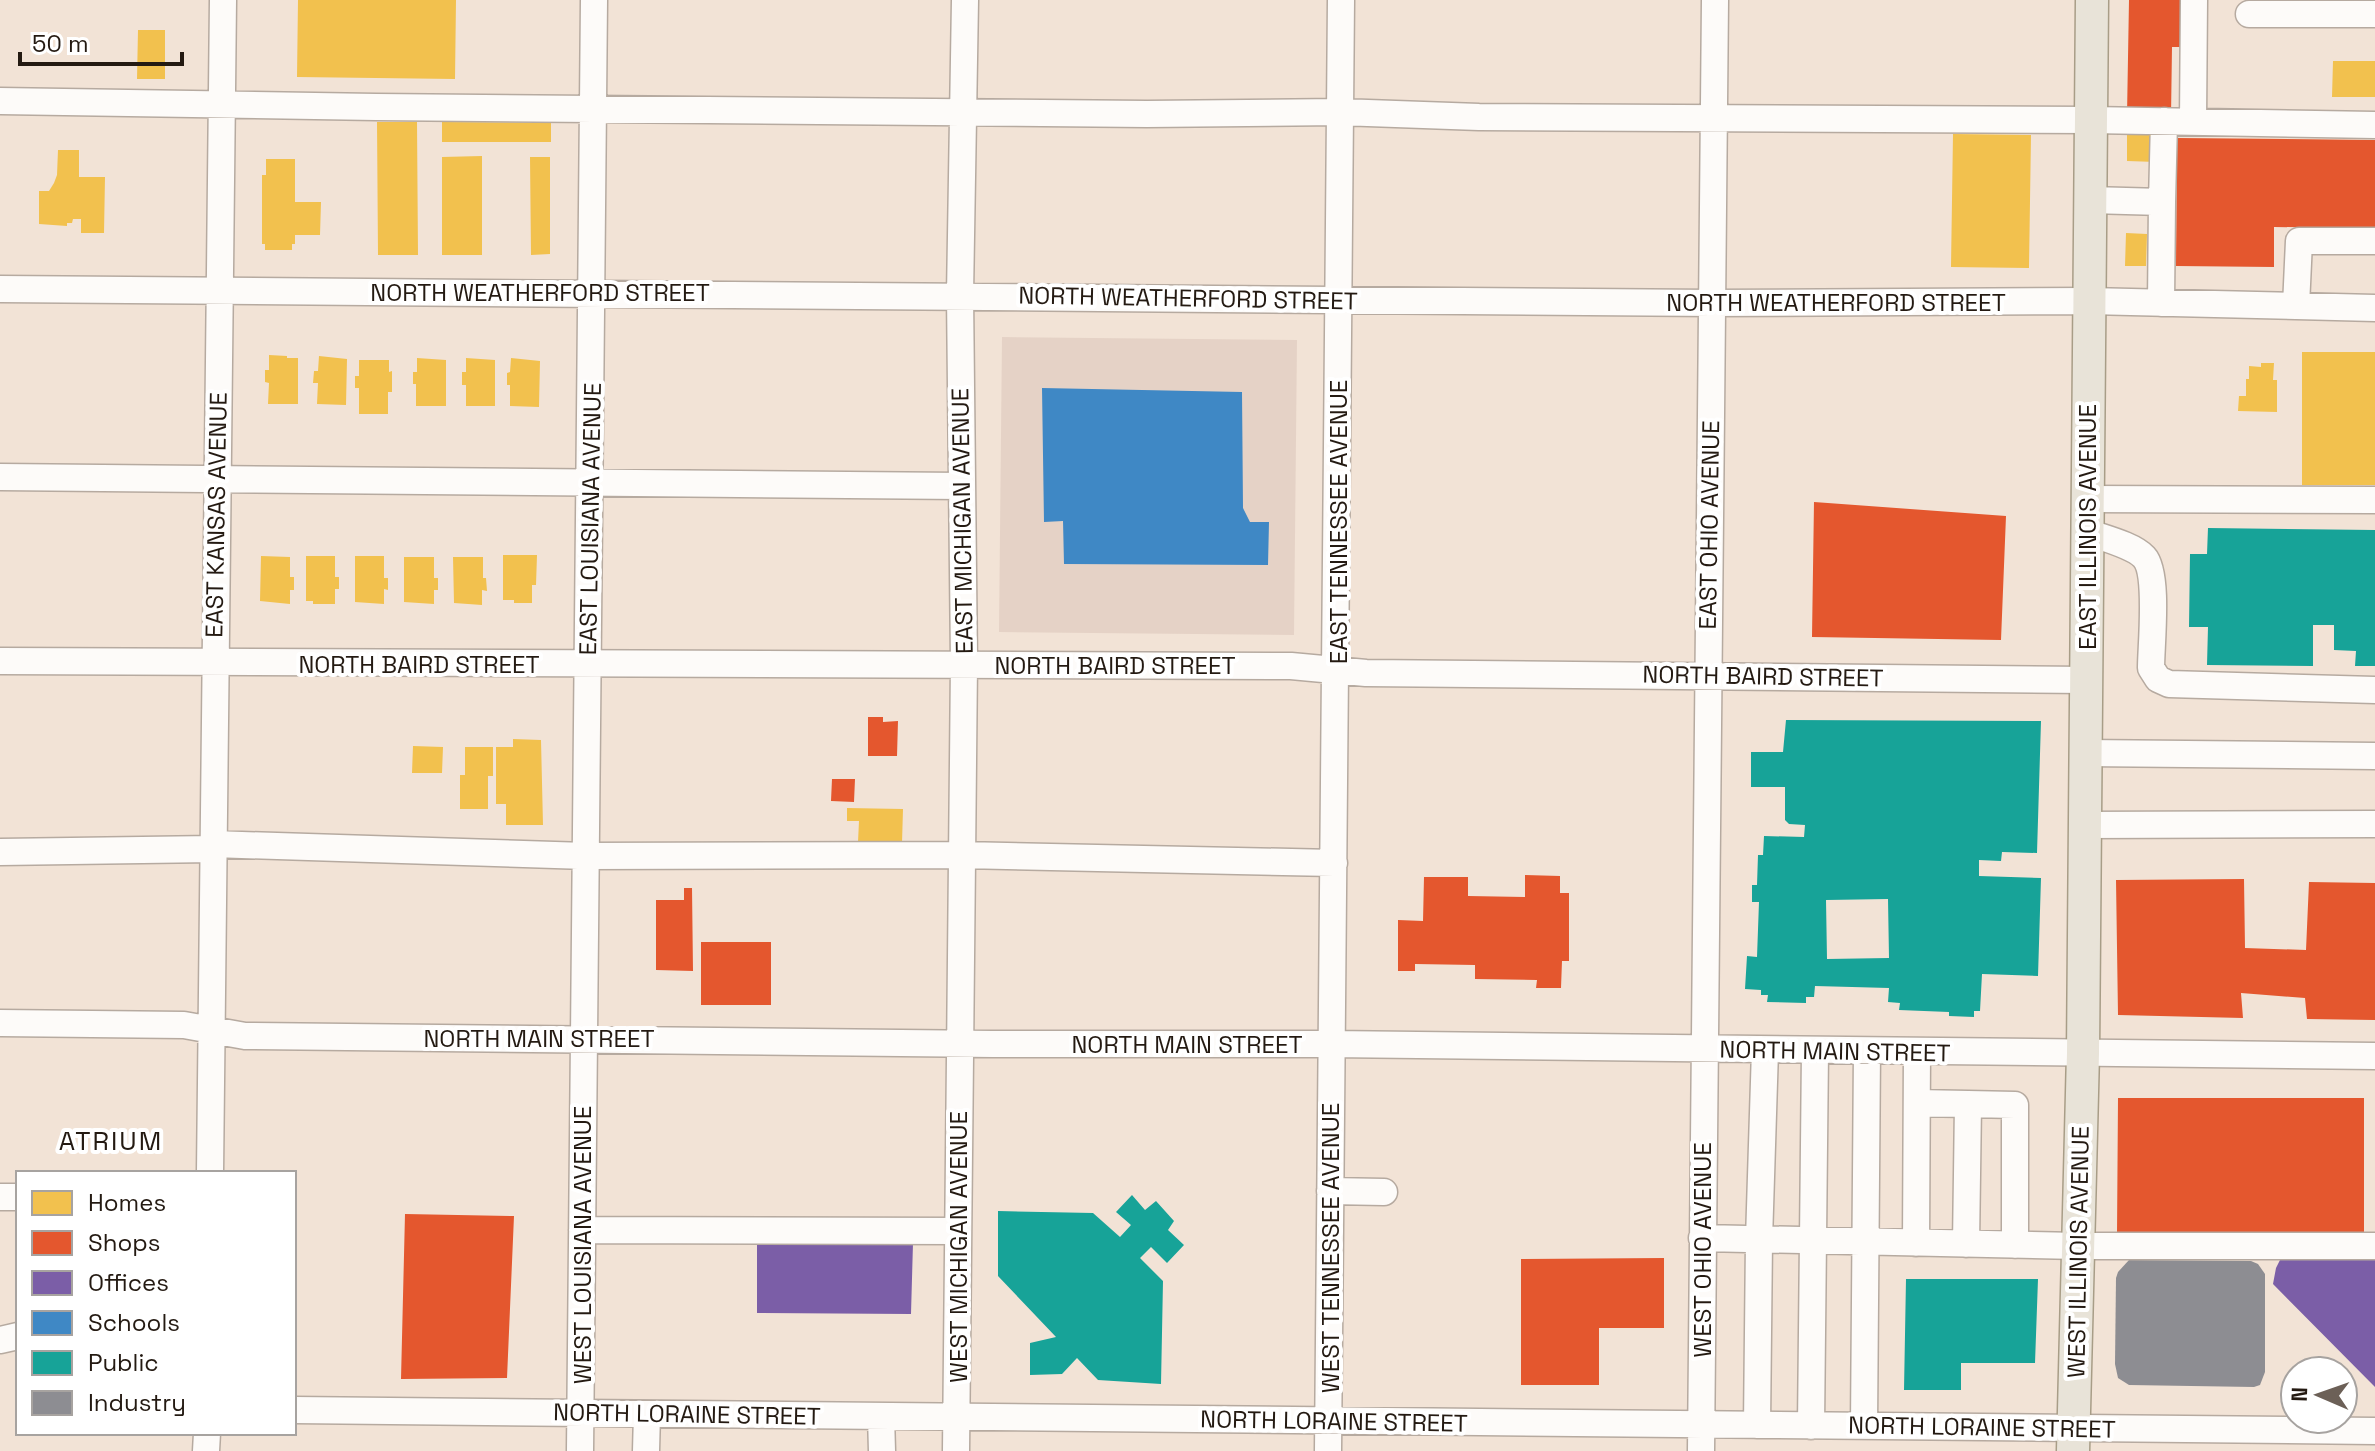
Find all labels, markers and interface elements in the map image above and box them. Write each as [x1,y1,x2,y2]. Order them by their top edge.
scale bar [20,16,182,66]
text: 50 m [32,28,89,59]
street label: NORTH WEATHERFORD STREET [370,277,710,308]
street label: NORTH WEATHERFORD STREET [1018,280,1358,316]
street label: NORTH WEATHERFORD STREET [1666,287,2006,318]
street label: EAST TENNESSEE AVENUE [1323,380,1354,664]
street label: EAST LOUISIANA AVENUE [572,382,608,656]
street label: EAST MICHIGAN AVENUE [944,388,980,654]
street label: EAST KANSAS AVENUE [198,392,234,638]
street label: EAST ILLINOIS AVENUE [2072,404,2103,650]
street label: EAST OHIO AVENUE [1692,420,1726,630]
street label: NORTH BAIRD STREET [298,649,540,680]
street label: NORTH BAIRD STREET [994,650,1236,681]
street label: NORTH BAIRD STREET [1642,658,1884,694]
street label: NORTH MAIN STREET [423,1023,655,1054]
street label: NORTH MAIN STREET [1071,1029,1303,1060]
street label: NORTH MAIN STREET [1719,1033,1951,1069]
street label: WEST TENNESSEE AVENUE [1315,1103,1346,1393]
street label: WEST LOUISIANA AVENUE [567,1106,598,1384]
street label: WEST MICHIGAN AVENUE [943,1111,974,1383]
district label: ATRIUM [59,1124,163,1158]
street label: WEST ILLINOIS AVENUE [2060,1126,2096,1378]
street label: WEST OHIO AVENUE [1687,1142,1718,1358]
legend [16,1171,296,1435]
text: Homes [88,1187,166,1218]
text: Shops [88,1227,160,1258]
text: Offices [88,1267,169,1298]
text: Schools [88,1307,180,1338]
text: Public [88,1347,159,1378]
north arrow [2279,1355,2359,1435]
text: N [2285,1386,2313,1402]
text: Industry [88,1387,186,1418]
street label: NORTH LORAINE STREET [553,1396,821,1432]
street label: NORTH LORAINE STREET [1200,1403,1468,1439]
street label: NORTH LORAINE STREET [1848,1409,2116,1445]

